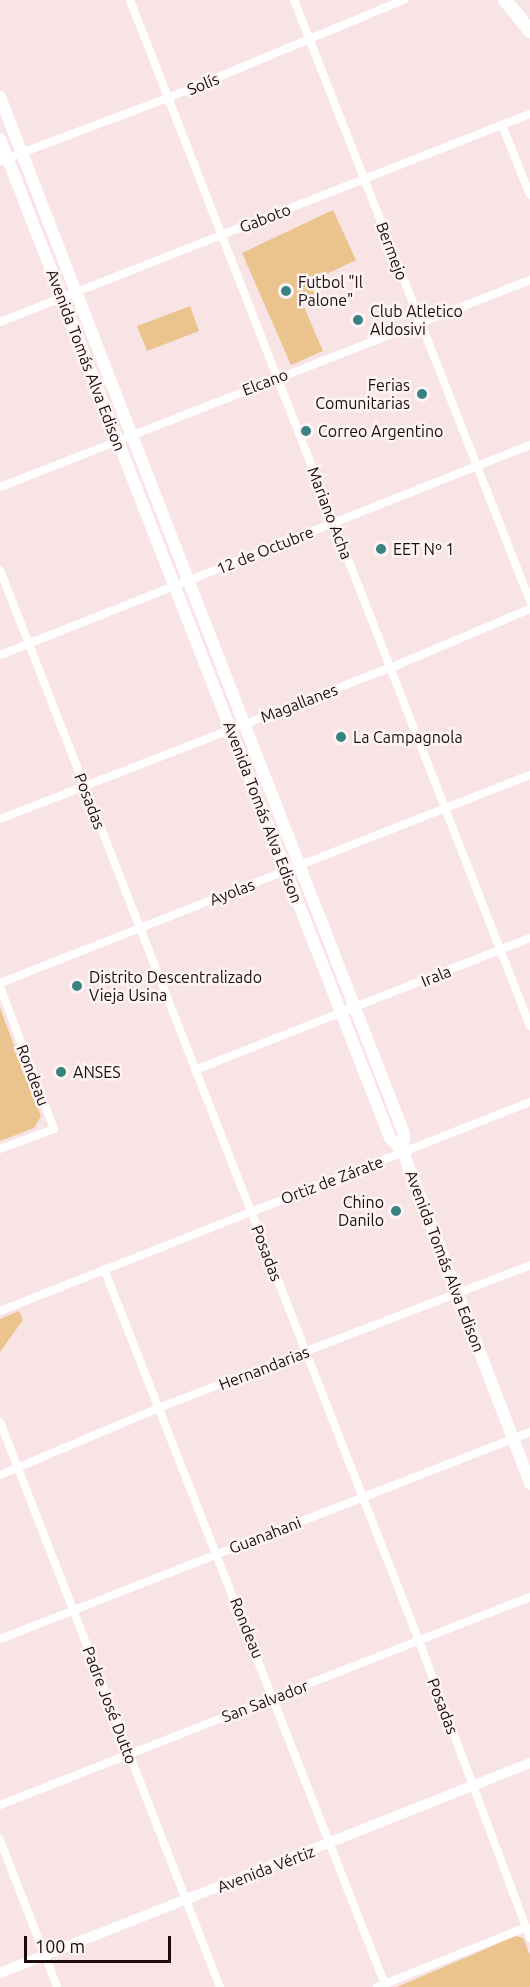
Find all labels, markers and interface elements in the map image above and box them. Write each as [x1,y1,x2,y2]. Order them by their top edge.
street label: Solís [184,69,222,99]
street label: Gaboto [237,200,293,236]
street label: Bermejo [372,219,412,283]
street label: Avenida Tomás Alva Edison [42,266,130,454]
place label: Futbol "Il Palone" [298,272,363,310]
marker: Futbol "Il Palone" [279,284,293,298]
place label: Club Atletico Aldosivi [370,301,463,339]
marker: Club Atletico Aldosivi [351,313,365,327]
street label: Elcano [239,365,291,399]
place label: Ferias Comunitarias [315,375,410,413]
marker: Ferias Comunitarias [415,387,429,401]
place label: Correo Argentino [318,421,443,441]
marker: Correo Argentino [299,424,313,438]
street label: Mariano Acha [304,464,356,562]
street label: 12 de Octubre [214,522,316,578]
place label: EET Nº 1 [393,539,455,559]
marker: EET Nº 1 [374,542,388,556]
street label: Magallanes [258,680,340,726]
street label: Avenida Tomás Alva Edison [219,718,307,906]
place label: La Campagnola [353,727,463,747]
marker: La Campagnola [334,730,348,744]
street label: Posadas [71,770,109,832]
street label: Ayolas [207,875,257,909]
street label: Irala [418,961,454,991]
place label: Distrito Descentralizado Vieja Usina [89,967,262,1005]
marker: Distrito Descentralizado Vieja Usina [70,979,84,993]
street label: Rondeau [13,1042,53,1108]
place label: ANSES [73,1062,121,1082]
marker: ANSES [54,1065,68,1079]
street label: Ortiz de Zárate [278,1152,386,1208]
street label: Avenida Tomás Alva Edison [401,1167,489,1355]
place label: Chino Danilo [338,1192,384,1230]
marker: Chino Danilo [389,1204,403,1218]
street label: Posadas [248,1222,286,1284]
street label: Hernandarias [216,1342,312,1394]
street label: Guanahani [226,1512,304,1558]
street label: Rondeau [226,1595,268,1661]
street label: Padre José Dutto [79,1643,141,1767]
street label: Posadas [424,1675,462,1737]
street label: San Salvador [219,1676,311,1726]
street label: Avenida Vértiz [214,1842,318,1896]
scale bar [27,1924,174,1962]
text: 100 m [35,1936,85,1956]

